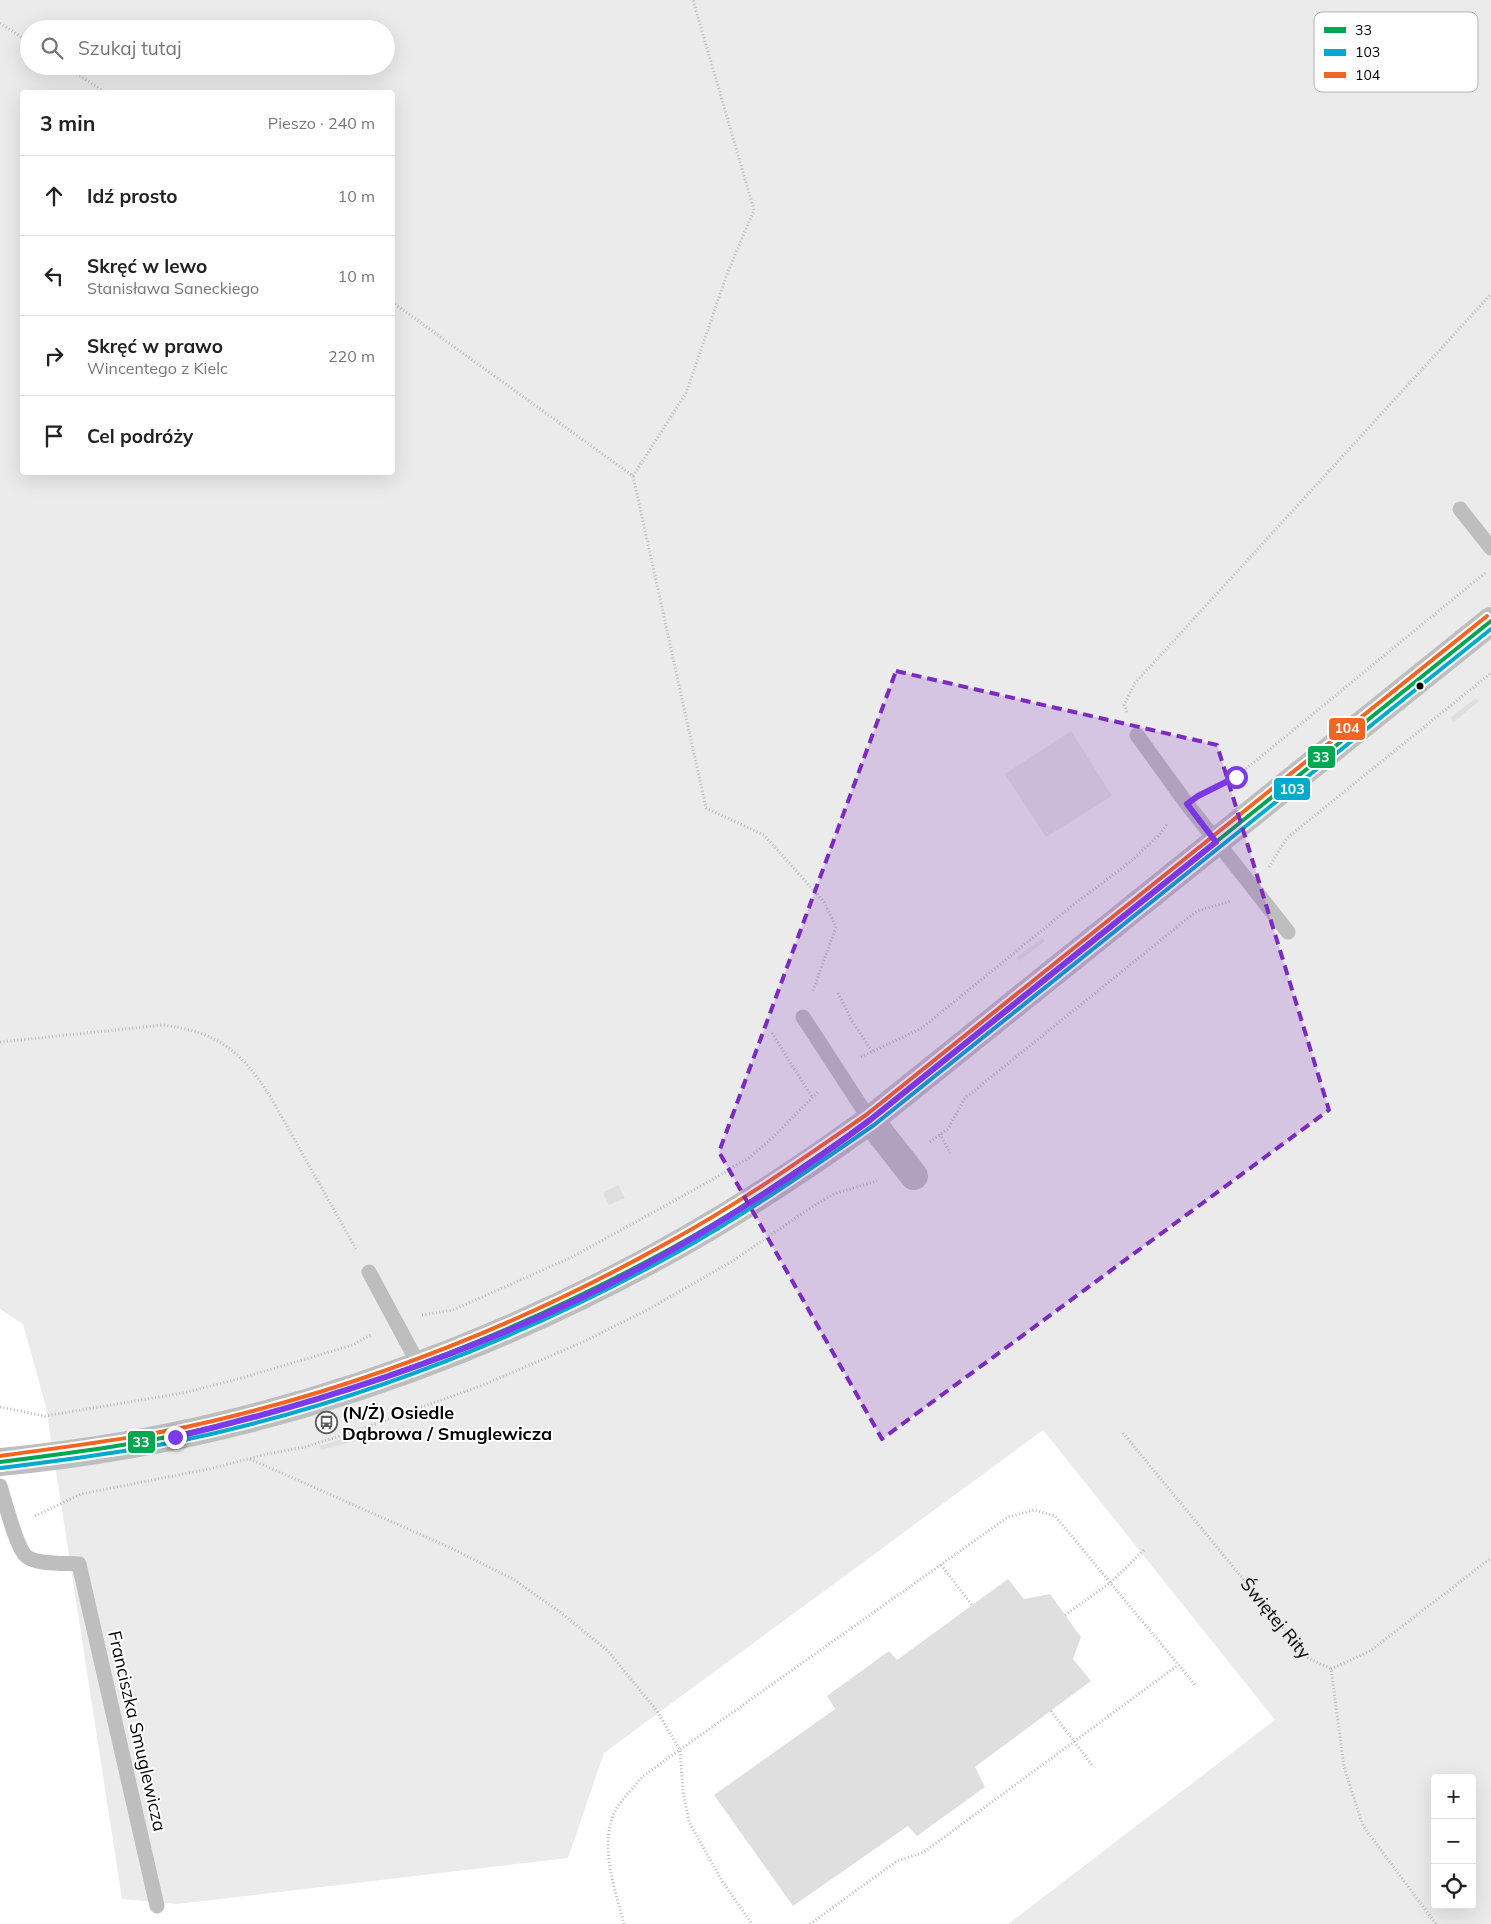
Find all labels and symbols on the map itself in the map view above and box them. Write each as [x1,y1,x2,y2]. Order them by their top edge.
legend [1314,12,1478,92]
text: 33 [1355,21,1372,39]
text: 103 [1355,43,1380,61]
text: 104 [1355,66,1381,84]
unlabelled marker [1415,681,1425,691]
line badge: 104 [1328,717,1366,741]
text: 104 [1334,719,1360,737]
line badge: 33 [1307,745,1336,769]
text: 33 [1313,748,1329,766]
route start [1225,766,1248,789]
line badge: 103 [1273,777,1311,801]
text: 103 [1279,780,1305,798]
place label: (N/Ż) Osiedle Dąbrowa / Smuglewicza [342,1401,552,1445]
bus stop icon: (N/Ż) Osiedle Dąbrowa / Smuglewicza [314,1411,338,1435]
route end [164,1426,187,1449]
line badge: 33 [127,1430,156,1454]
text: 33 [133,1433,149,1451]
street label: Świętej Rity [1236,1573,1316,1664]
street label: Franciszka Smuglewicza [103,1628,172,1833]

